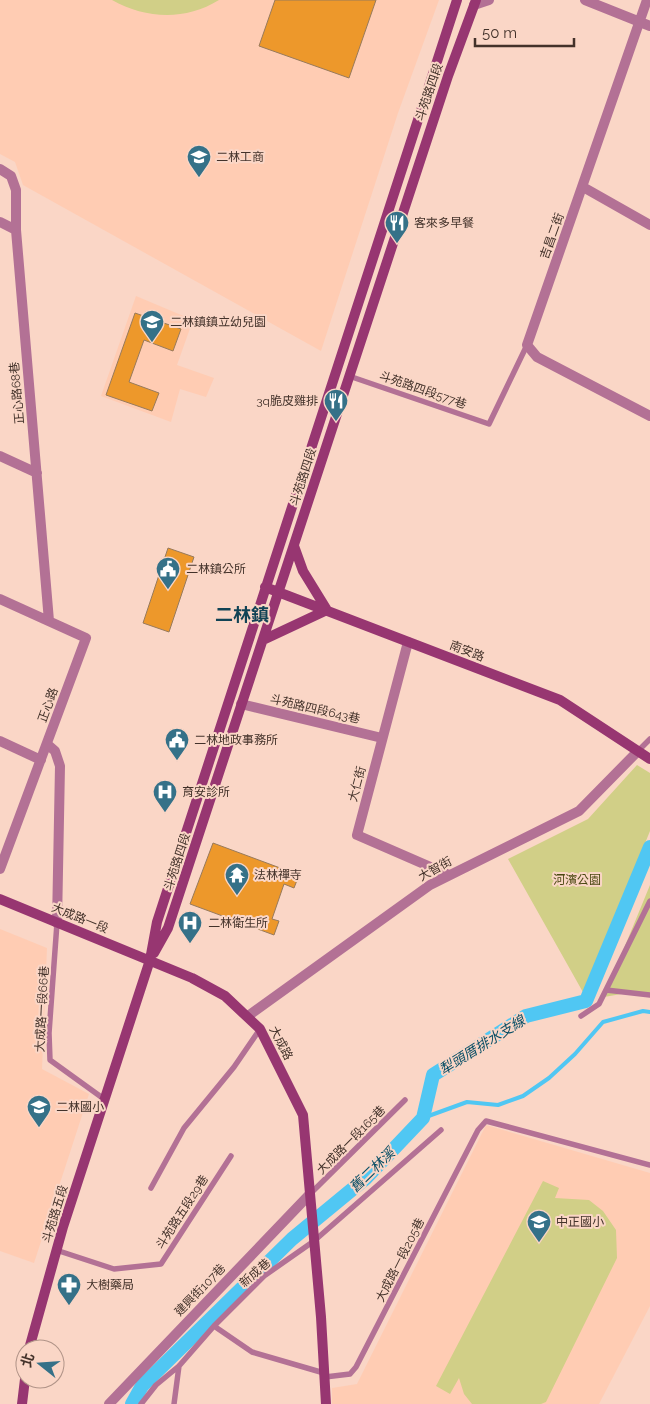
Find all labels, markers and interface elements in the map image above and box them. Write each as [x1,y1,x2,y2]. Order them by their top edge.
scale bar [475,15,574,47]
text: 50 m [482,24,517,42]
street label: 斗苑路四段 [413,61,445,123]
school or university icon: 二林工商 [186,144,212,178]
place label: 二林工商 [216,150,264,164]
restaurant icon: 客來多早餐 [384,210,410,244]
street label: 吉昌二街 [537,211,567,261]
place label: 客來多早餐 [414,216,474,230]
school or university icon: 二林鎮鎮立幼兒園 [139,309,165,343]
place label: 二林鎮鎮立幼兒園 [170,315,266,329]
street label: 正心路68巷 [7,361,27,425]
street label: 斗苑路四段577巷 [378,369,468,411]
restaurant icon: 3q脆皮雞排 [323,388,349,422]
place label: 3q脆皮雞排 [256,394,318,408]
street label: 斗苑路四段 [287,446,319,508]
public building icon: 二林鎮公所 [155,556,181,590]
place label: 二林鎮公所 [186,562,246,576]
district label: 二林鎮 [215,604,269,625]
street label: 南安路 [448,638,486,664]
street label: 正心路 [35,686,61,724]
street label: 斗苑路四段643巷 [269,692,361,726]
public building icon: 二林地政事務所 [164,727,190,761]
place label: 二林地政事務所 [194,733,278,747]
street label: 大仁街 [346,765,368,803]
hospital icon: 育安診所 [152,779,178,813]
place label: 育安診所 [182,785,230,799]
street label: 斗苑路四段 [161,831,193,893]
street label: 大智街 [416,854,454,884]
temple icon: 法林禪寺 [224,862,250,896]
place label: 法林禪寺 [254,868,302,882]
park label: 河濱公園 [553,873,601,887]
street label: 大成路一段 [50,900,110,936]
hospital icon: 二林衛生所 [177,910,203,944]
place label: 二林衛生所 [208,916,268,930]
street label: 大成路一段66巷 [33,965,51,1053]
water label: 犁頭厝排水支線 [436,1011,529,1078]
street label: 大成路 [267,1024,295,1062]
school or university icon: 二林國小 [26,1094,52,1128]
place label: 二林國小 [56,1100,104,1114]
street label: 大成路一段165巷 [314,1103,388,1177]
water label: 舊二林溪 [346,1143,399,1195]
street label: 斗苑路五段29巷 [153,1172,211,1252]
street label: 斗苑路五段 [40,1183,70,1245]
school or university icon: 中正國小 [526,1209,552,1243]
place label: 中正國小 [556,1215,604,1229]
street label: 大成路一段205巷 [373,1216,427,1304]
street label: 新成巷 [237,1256,273,1290]
street label: 建興街107巷 [172,1261,228,1319]
pharmacy icon: 大樹藥局 [56,1272,82,1306]
place label: 大樹藥局 [86,1278,134,1292]
north arrow [15,1339,65,1389]
text: 北 [18,1351,37,1369]

